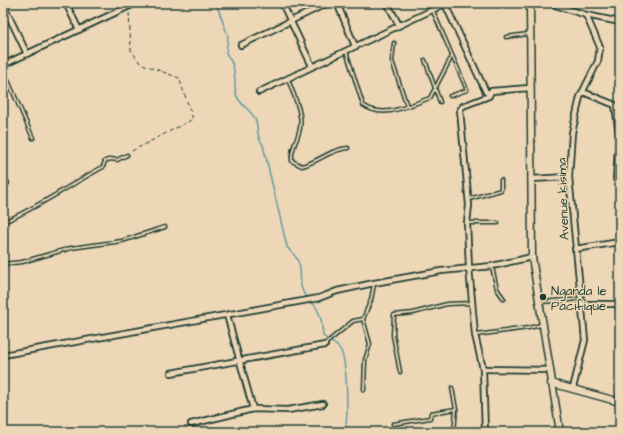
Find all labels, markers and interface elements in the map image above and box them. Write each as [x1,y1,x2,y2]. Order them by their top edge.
street label: Avenue kisima [553,157,573,241]
place label: Nganda le Pacifique [551,282,607,315]
marker: Nganda le Pacifique [538,292,548,302]

